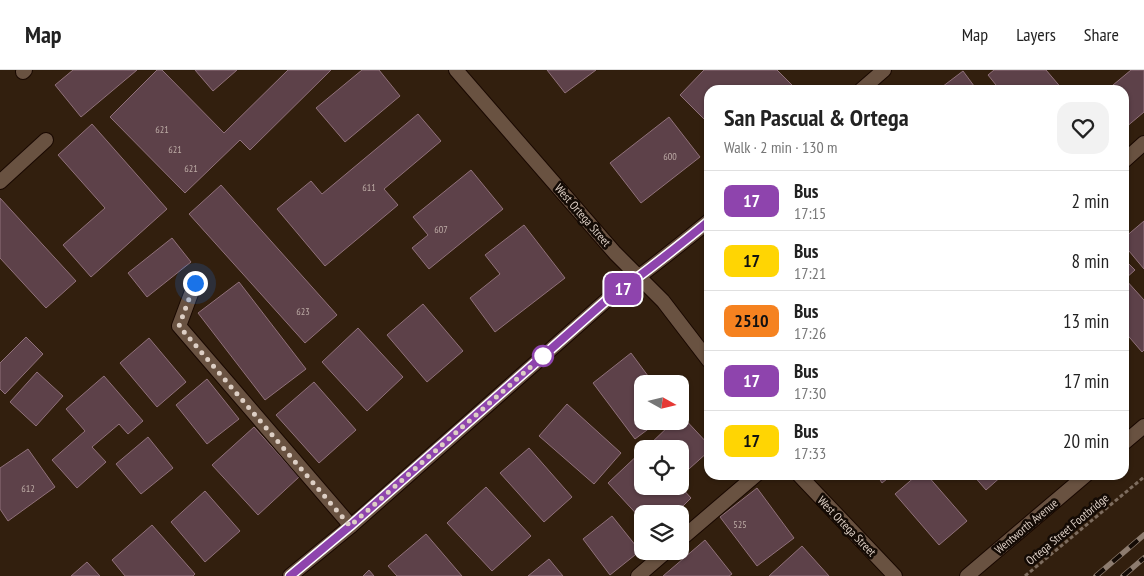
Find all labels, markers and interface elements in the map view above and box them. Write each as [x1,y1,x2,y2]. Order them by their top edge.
text: Map [25,19,62,50]
text: Map [962,23,988,46]
text: Layers [1016,23,1056,46]
text: Share [1084,23,1119,46]
text: San Pascual & Ortega [724,102,909,133]
button: heart [1057,102,1109,154]
house number: 621 [155,123,169,136]
text: Walk · 2 min · 130 m [724,137,837,157]
house number: 621 [168,143,182,156]
house number: 600 [663,150,677,163]
house number: 621 [184,162,198,175]
text: Bus [794,179,818,203]
house number: 611 [362,181,376,194]
street label: West Ortega Street [552,181,615,250]
text: 17 [743,189,760,212]
text: 2 min [1072,189,1109,213]
text: 17:15 [794,203,826,223]
house number: 607 [434,223,448,236]
text: Bus [794,239,818,263]
text: 17 [743,249,760,272]
text: 8 min [1072,249,1109,273]
text: 17:21 [794,263,826,283]
your location [183,271,208,296]
line badge: 17 [600,273,646,305]
text: 17 [614,277,632,300]
text: Bus [794,299,818,323]
house number: 623 [296,305,310,318]
text: 2510 [734,309,769,332]
text: 13 min [1063,309,1109,333]
text: 17:26 [794,323,826,343]
unlabelled marker [532,345,554,367]
text: Bus [794,359,818,383]
text: 17 [743,369,760,392]
text: 17 min [1064,369,1109,393]
north arrow [634,375,689,430]
map controls [634,375,689,560]
text: 17:30 [794,383,826,403]
text: Bus [794,419,818,443]
text: 17 [743,429,760,452]
text: 20 min [1063,429,1109,453]
button: locate [634,440,689,495]
text: 17:33 [794,443,826,463]
house number: 612 [21,482,35,495]
street label: Ortega Street Footbridge [1023,490,1111,568]
street label: West Ortega Street [814,493,880,560]
street label: Wentworth Avenue [991,495,1061,557]
button: layers [634,505,689,560]
house number: 525 [733,518,747,531]

